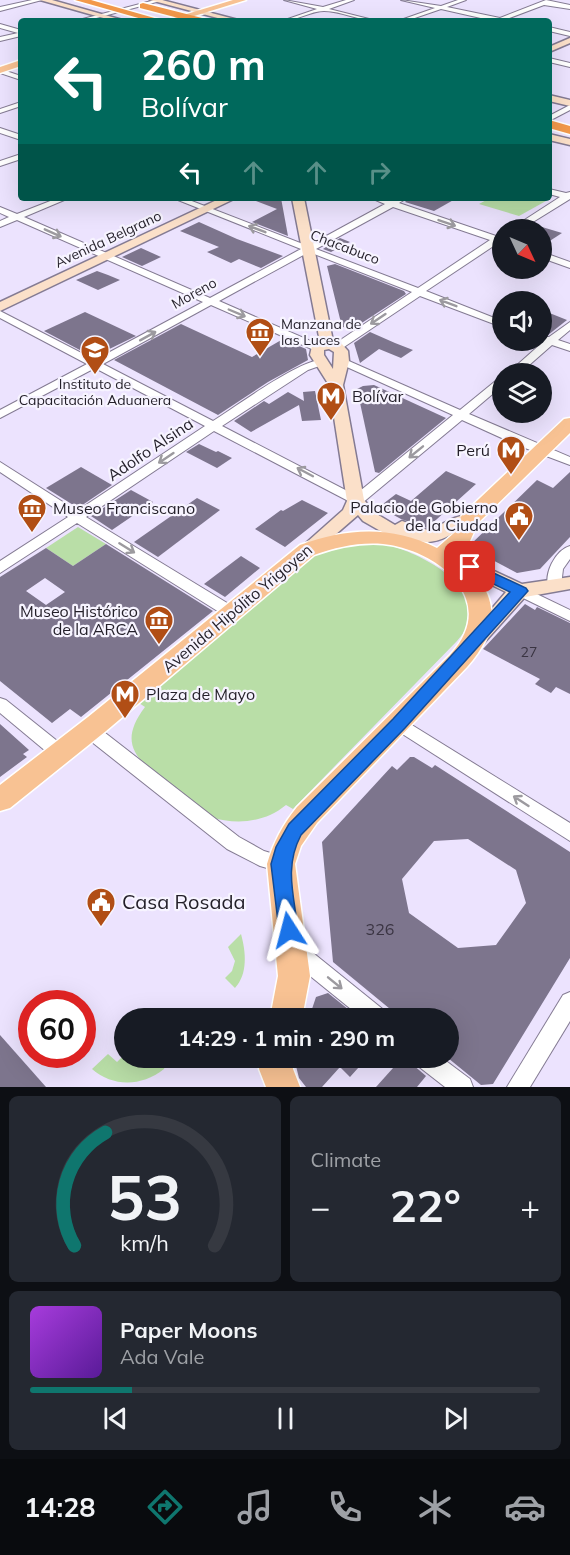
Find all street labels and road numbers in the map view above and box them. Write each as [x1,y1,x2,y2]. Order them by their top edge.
street label: Avenida Belgrano [52,206,164,272]
street label: Chacabuco [308,226,382,268]
street label: Moreno [168,273,220,313]
street label: Adolfo Alsina [103,413,197,485]
street label: Avenida Hipólito Yrigoyen [158,539,316,677]

